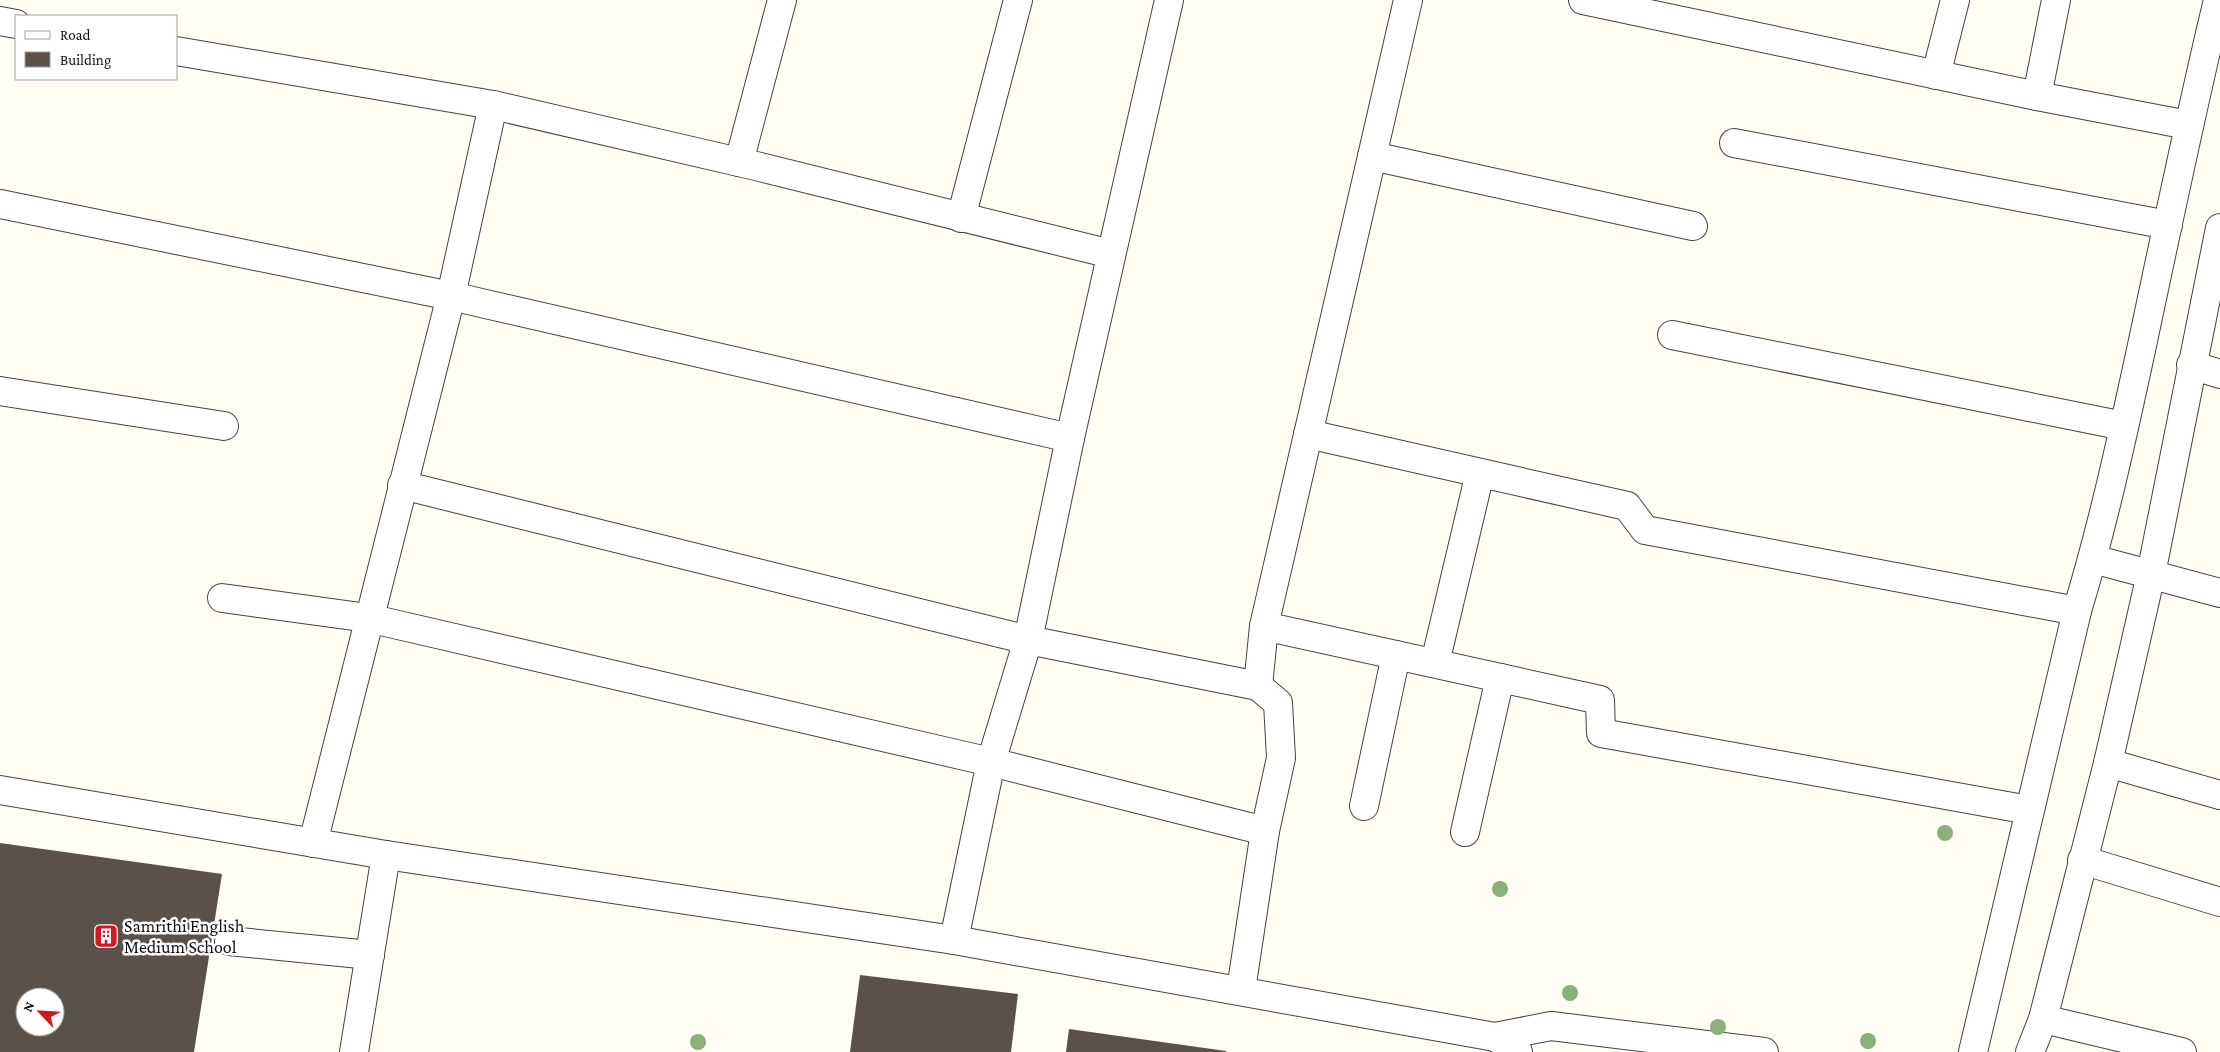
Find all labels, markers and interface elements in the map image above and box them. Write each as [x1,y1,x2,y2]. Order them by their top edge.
legend [15,15,178,80]
text: Road [60,27,91,43]
text: Building [60,52,111,69]
place label: Samrithi English Medium School [124,916,245,957]
building icon: Samrithi English Medium School [93,923,119,949]
north arrow [15,987,65,1037]
text: N [19,998,38,1014]

